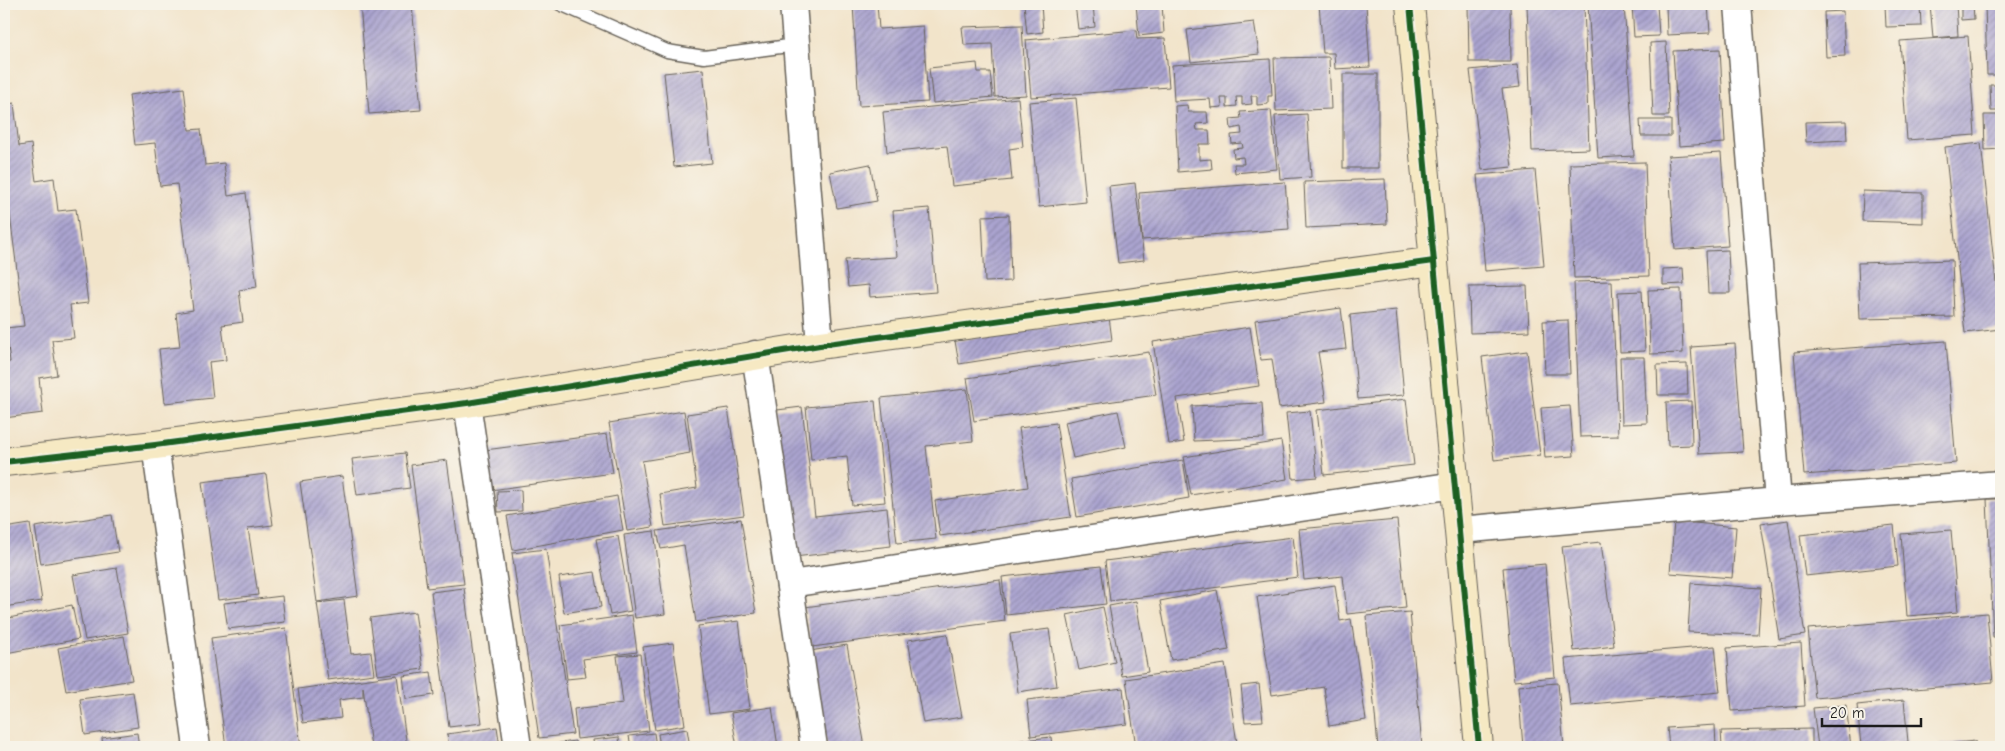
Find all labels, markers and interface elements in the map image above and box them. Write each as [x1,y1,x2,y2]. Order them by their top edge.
scale bar [1822,696,1921,728]
text: 20 m [1830,704,1864,722]

